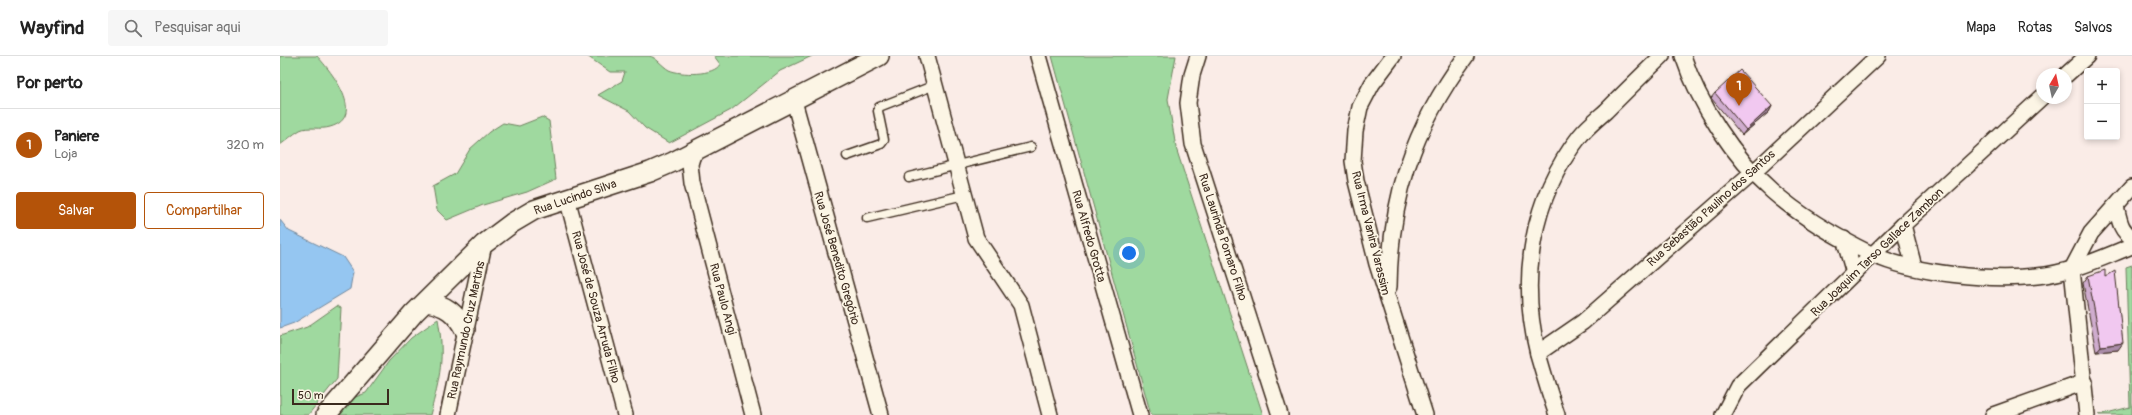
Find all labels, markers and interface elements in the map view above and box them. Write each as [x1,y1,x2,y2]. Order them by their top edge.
search box [108,10,388,46]
text: Wayfind [20,16,84,40]
icon: search [122,17,144,39]
text: Pesquisar aqui [154,18,240,37]
text: Mapa [1966,19,1996,36]
text: Rotas [2018,19,2052,36]
text: Salvos [2074,19,2112,36]
north arrow [2036,68,2072,104]
map controls [2084,68,2120,140]
button: + [2084,68,2120,104]
text: Por perto [16,72,83,93]
pin: 1 [1726,73,1752,106]
button: − [2084,104,2120,140]
text: Paniere [54,127,99,146]
text: 1 [26,137,32,153]
text: 320 m [226,137,264,153]
text: Loja [54,146,77,162]
street label: Rua Sebastião Paulino dos Santos [1644,146,1779,270]
street label: Rua Irma Vanira Varassim [1348,170,1393,297]
street label: Rua Laurinda Pomaro Filho [1195,172,1250,303]
street label: Rua Lucindo Silva [532,176,619,219]
street label: Rua Joaquim Tarso Gallace Zambon [1808,185,1947,320]
street label: Rua Alfredo Grotta [1068,188,1109,284]
street label: Rua José Benedito Gregório [810,190,863,327]
button: Salvar [16,192,136,229]
button: Compartilhar [144,192,264,229]
street label: Rua José de Souza Arruda Filho [568,229,623,385]
your location [1119,243,1139,263]
street label: Rua Raymundo Cruz Martins [445,259,489,401]
street label: Rua Paulo Angi [706,262,739,337]
scale bar [292,387,389,406]
text: 50 m [298,389,324,402]

